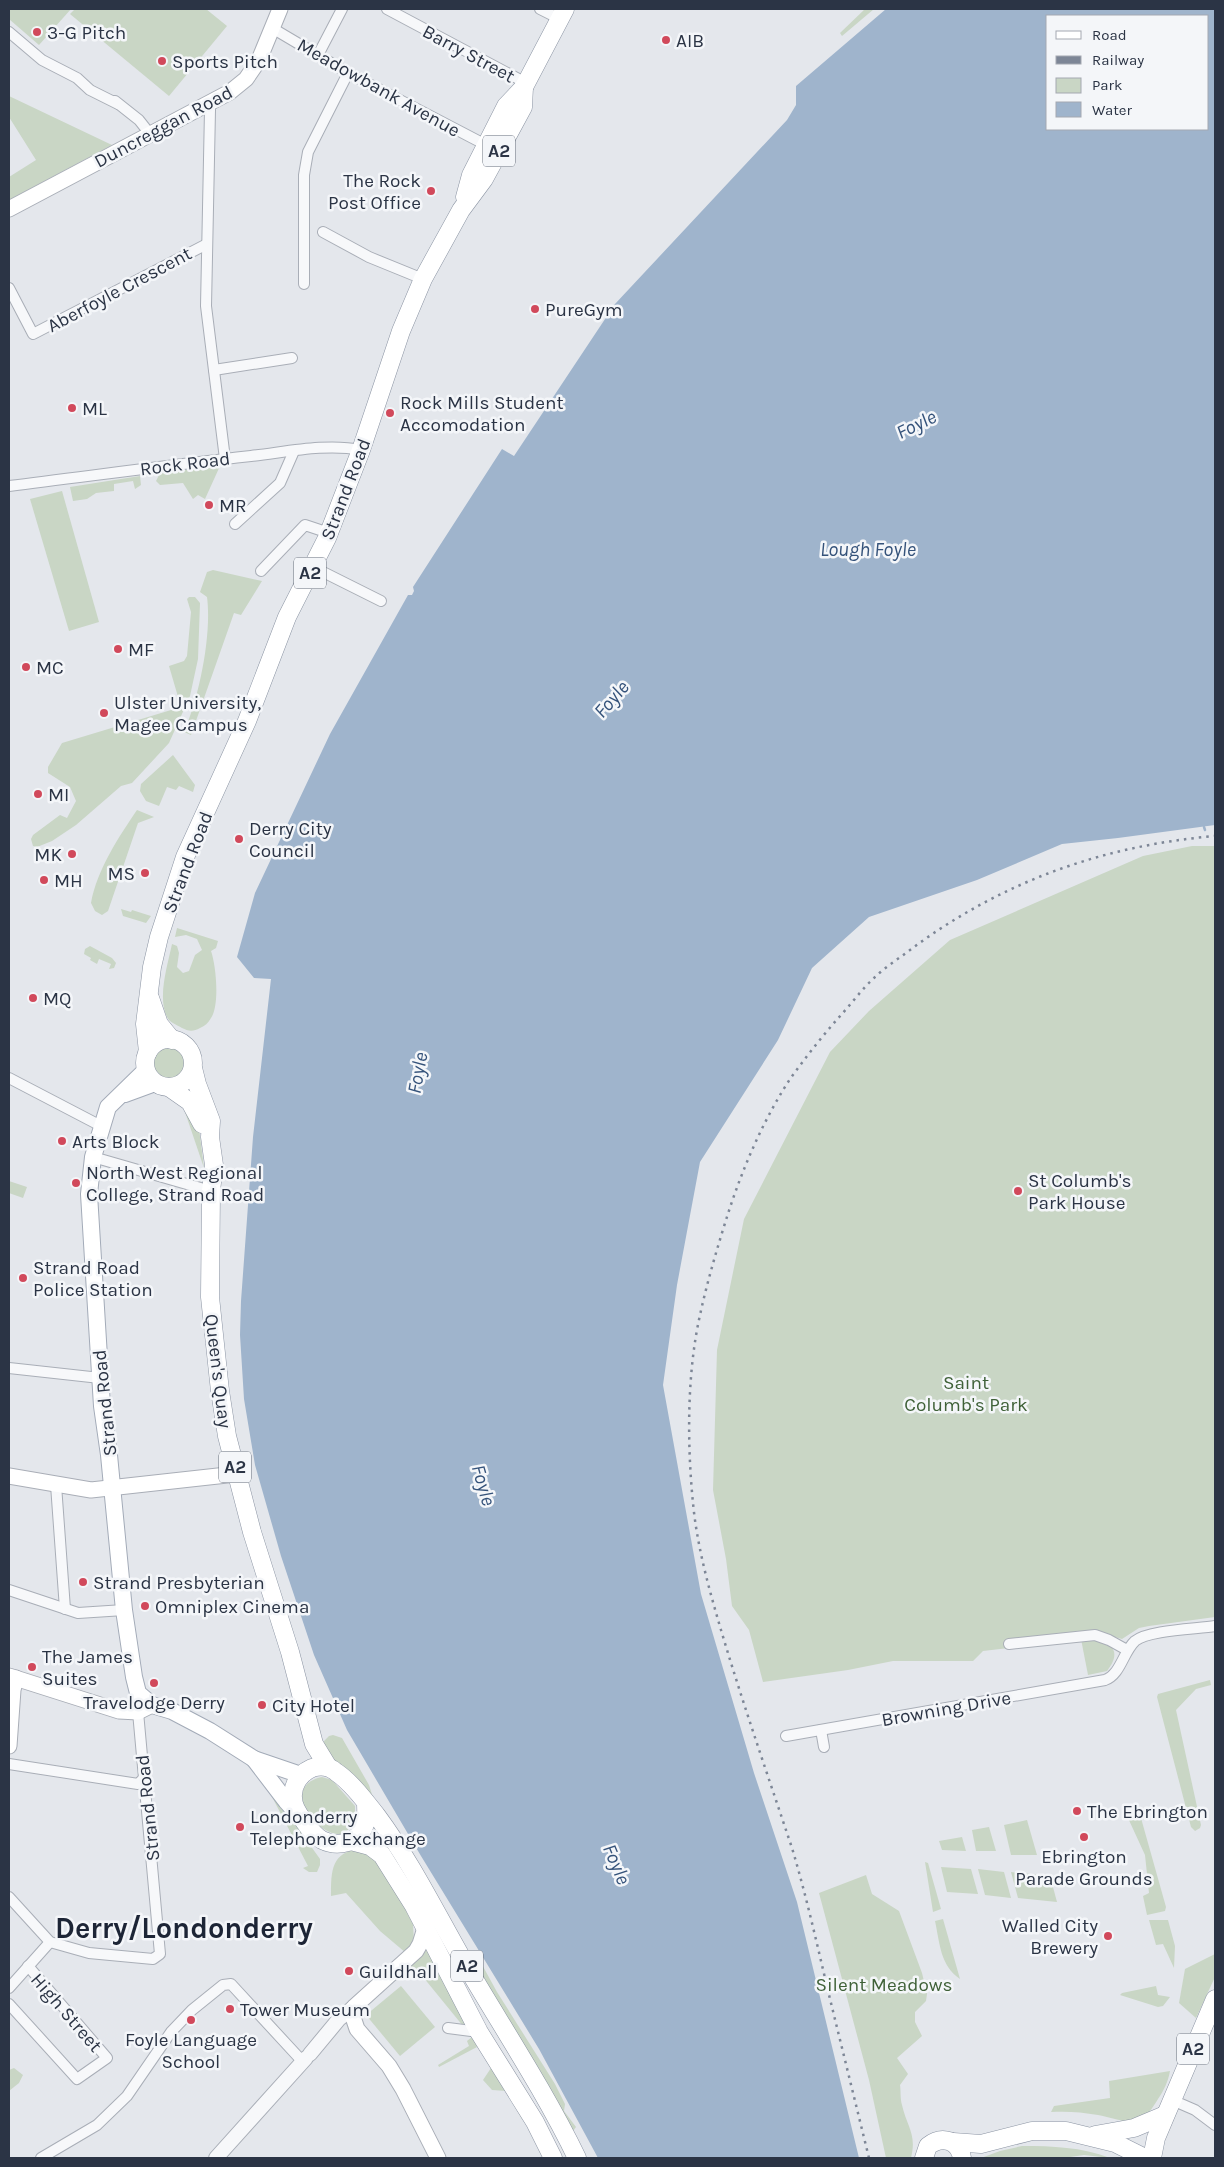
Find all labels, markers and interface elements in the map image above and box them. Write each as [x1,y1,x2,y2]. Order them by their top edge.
legend [1046,15,1209,130]
street label: Barry Street [419,20,519,87]
place label: 3-G Pitch [47,22,126,44]
marker: 3-G Pitch [31,26,43,38]
text: Road [1092,26,1127,44]
place label: AIB [676,30,704,52]
street label: Meadowbank Avenue [293,34,464,142]
marker: AIB [660,34,672,46]
place label: Sports Pitch [172,51,278,73]
text: Railway [1092,51,1144,69]
marker: Sports Pitch [156,55,168,67]
text: Park [1092,76,1122,94]
street label: Duncreggan Road [91,81,236,173]
text: Water [1092,101,1133,119]
road number: A2 [483,136,515,166]
place label: The Rock Post Office [328,170,421,214]
marker: The Rock Post Office [425,185,437,197]
street label: Aberfoyle Crescent [43,242,196,337]
place label: PureGym [545,299,623,321]
marker: PureGym [529,303,541,315]
place label: Rock Mills Student Accomodation [400,392,564,436]
place label: ML [82,398,107,420]
marker: ML [66,402,78,414]
water label: Foyle [892,405,940,444]
marker: Rock Mills Student Accomodation [384,407,396,419]
street label: Strand Road [317,435,375,543]
street label: Rock Road [139,448,232,480]
place label: MR [219,495,247,517]
marker: MR [203,499,215,511]
water label: Lough Foyle [820,538,916,561]
road number: A2 [294,558,326,588]
place label: MF [128,639,154,661]
marker: MF [112,643,124,655]
place label: MC [36,657,64,679]
marker: MC [20,661,32,673]
water label: Foyle [589,676,634,723]
place label: Ulster University, Magee Campus [114,692,261,736]
marker: Ulster University, Magee Campus [98,707,110,719]
place label: MI [48,784,69,806]
marker: MI [32,788,44,800]
street label: Strand Road [159,808,217,916]
place label: Derry City Council [249,818,332,862]
marker: Derry City Council [233,833,245,845]
place label: MK [34,844,62,866]
marker: MK [66,848,78,860]
place label: MS [107,863,135,885]
marker: MS [139,867,151,879]
place label: MH [54,870,83,892]
marker: MH [38,874,50,886]
place label: MQ [43,988,71,1010]
marker: MQ [27,992,39,1004]
water label: Foyle [403,1051,432,1096]
place label: Arts Block [72,1131,160,1153]
marker: Arts Block [56,1135,68,1147]
place label: North West Regional College, Strand Road [86,1162,264,1206]
place label: St Columb's Park House [1028,1170,1132,1214]
marker: North West Regional College, Strand Road [70,1177,82,1189]
marker: St Columb's Park House [1012,1185,1024,1197]
place label: Strand Road Police Station [33,1257,153,1301]
marker: Strand Road Police Station [17,1272,29,1284]
street label: Queen's Quay [200,1313,236,1430]
street label: Strand Road [88,1349,122,1457]
park label: Saint Columb's Park [904,1372,1028,1416]
road number: A2 [219,1451,251,1482]
water label: Foyle [467,1462,500,1508]
place label: Strand Presbyterian [93,1572,265,1594]
marker: Strand Presbyterian [77,1576,89,1588]
place label: Omniplex Cinema [155,1596,309,1618]
marker: Omniplex Cinema [139,1600,151,1612]
place label: The James Suites [42,1646,133,1690]
marker: The James Suites [26,1661,38,1673]
marker: Travelodge Derry [148,1677,160,1689]
street label: Browning Drive [880,1687,1013,1731]
place label: Travelodge Derry [83,1692,225,1714]
place label: City Hotel [272,1695,355,1717]
marker: City Hotel [256,1699,268,1711]
street label: Strand Road [131,1754,165,1862]
place label: The Ebrington [1087,1801,1208,1823]
marker: The Ebrington [1071,1805,1083,1817]
place label: Londonderry Telephone Exchange [250,1806,426,1850]
marker: Londonderry Telephone Exchange [234,1821,246,1833]
marker: Ebrington Parade Grounds [1078,1831,1090,1843]
water label: Foyle [598,1840,635,1888]
place label: Ebrington Parade Grounds [1015,1846,1153,1890]
district label: Derry/Londonderry [55,1911,313,1945]
place label: Walled City Brewery [1002,1915,1098,1959]
marker: Walled City Brewery [1102,1930,1114,1942]
road number: A2 [451,1950,483,1982]
place label: Guildhall [359,1961,438,1983]
marker: Guildhall [343,1965,355,1977]
street label: High Street [26,1969,106,2057]
park label: Silent Meadows [815,1974,953,1996]
place label: Tower Museum [240,1999,370,2021]
marker: Tower Museum [224,2003,236,2015]
marker: Foyle Language School [185,2014,197,2026]
place label: Foyle Language School [125,2029,257,2073]
road number: A2 [1177,2034,1209,2064]

